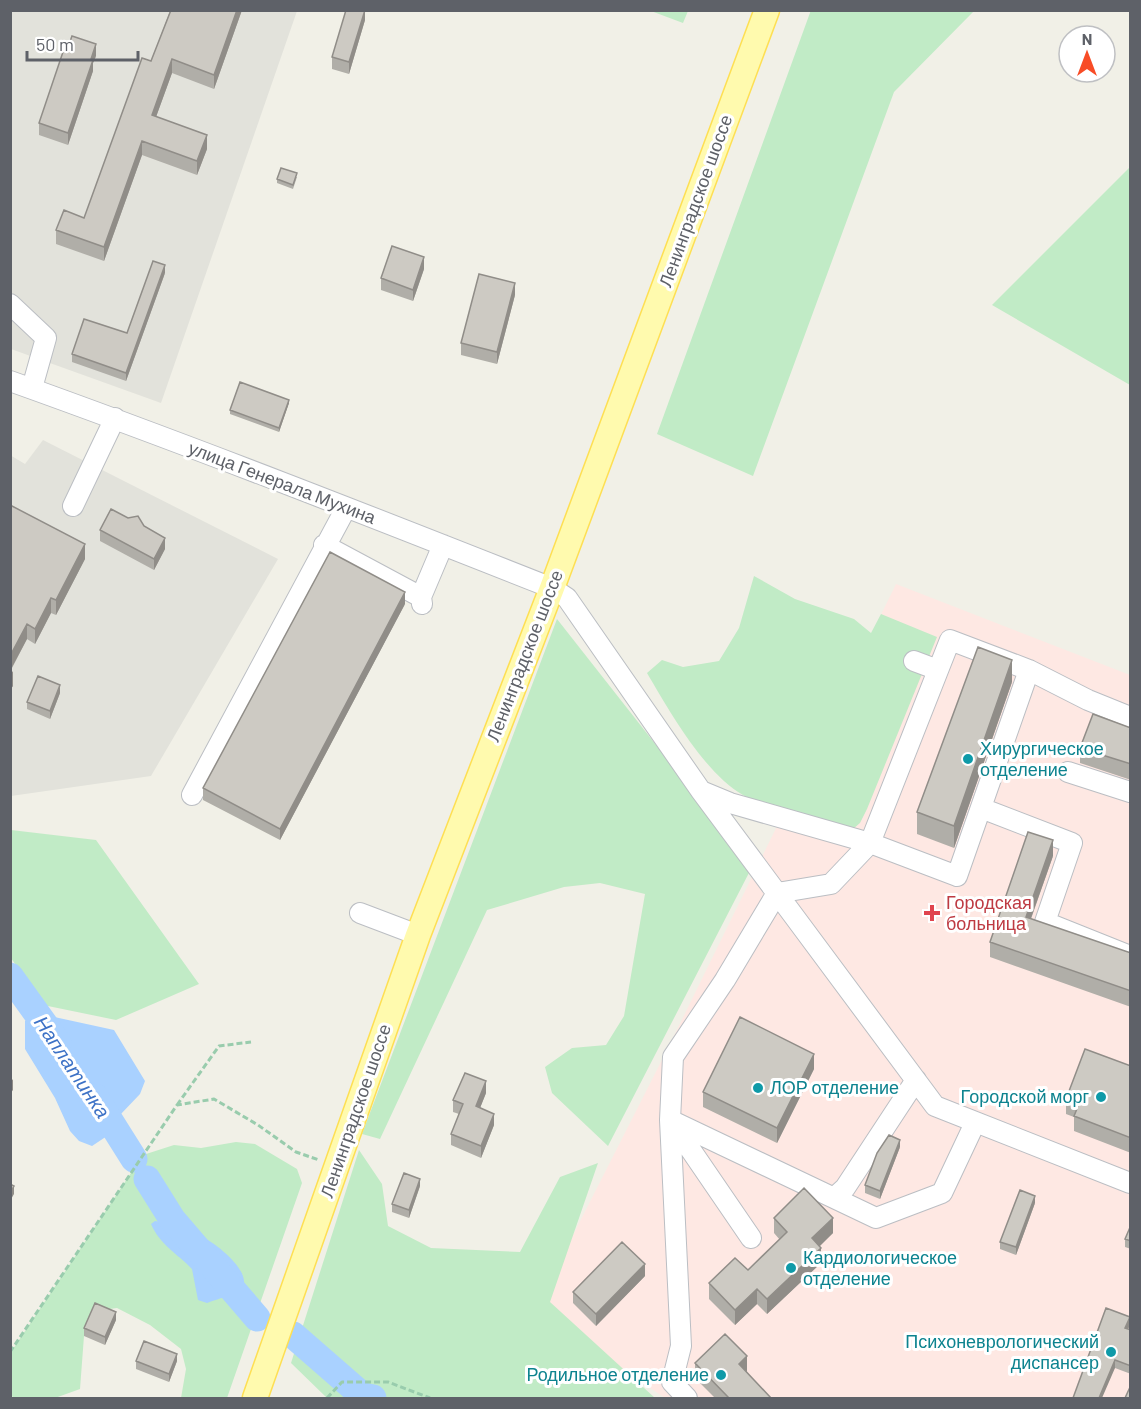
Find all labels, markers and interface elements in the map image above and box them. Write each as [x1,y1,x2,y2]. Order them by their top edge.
scale bar [27,24,138,62]
north arrow [1057,24,1117,84]
text: N [1082,29,1092,48]
text: 50 m [36,33,74,55]
street label: Ленинградское шоссе [654,111,737,290]
street label: улица Генерала Мухина [186,436,380,528]
street label: Ленинградское шоссе [481,567,567,745]
place label: Хирургическое отделение [980,737,1104,780]
marker: Хирургическое отделение [961,752,975,766]
place label: Городская больница [946,891,1032,934]
marker: Городская больница [923,904,941,922]
water label: Наплатинка [30,1011,116,1122]
street label: Ленинградское шоссе [315,1021,395,1200]
place label: ЛОР отделение [770,1076,899,1098]
marker: ЛОР отделение [751,1081,765,1095]
place label: Городской морг [961,1085,1089,1107]
marker: Городской морг [1094,1090,1108,1104]
place label: Кардиологическое отделение [803,1246,957,1289]
marker: Кардиологическое отделение [784,1261,798,1275]
place label: Психоневрологический диспансер [905,1330,1099,1373]
marker: Психоневрологический диспансер [1104,1345,1118,1359]
place label: Родильное отделение [526,1363,709,1385]
marker: Родильное отделение [714,1368,728,1382]

